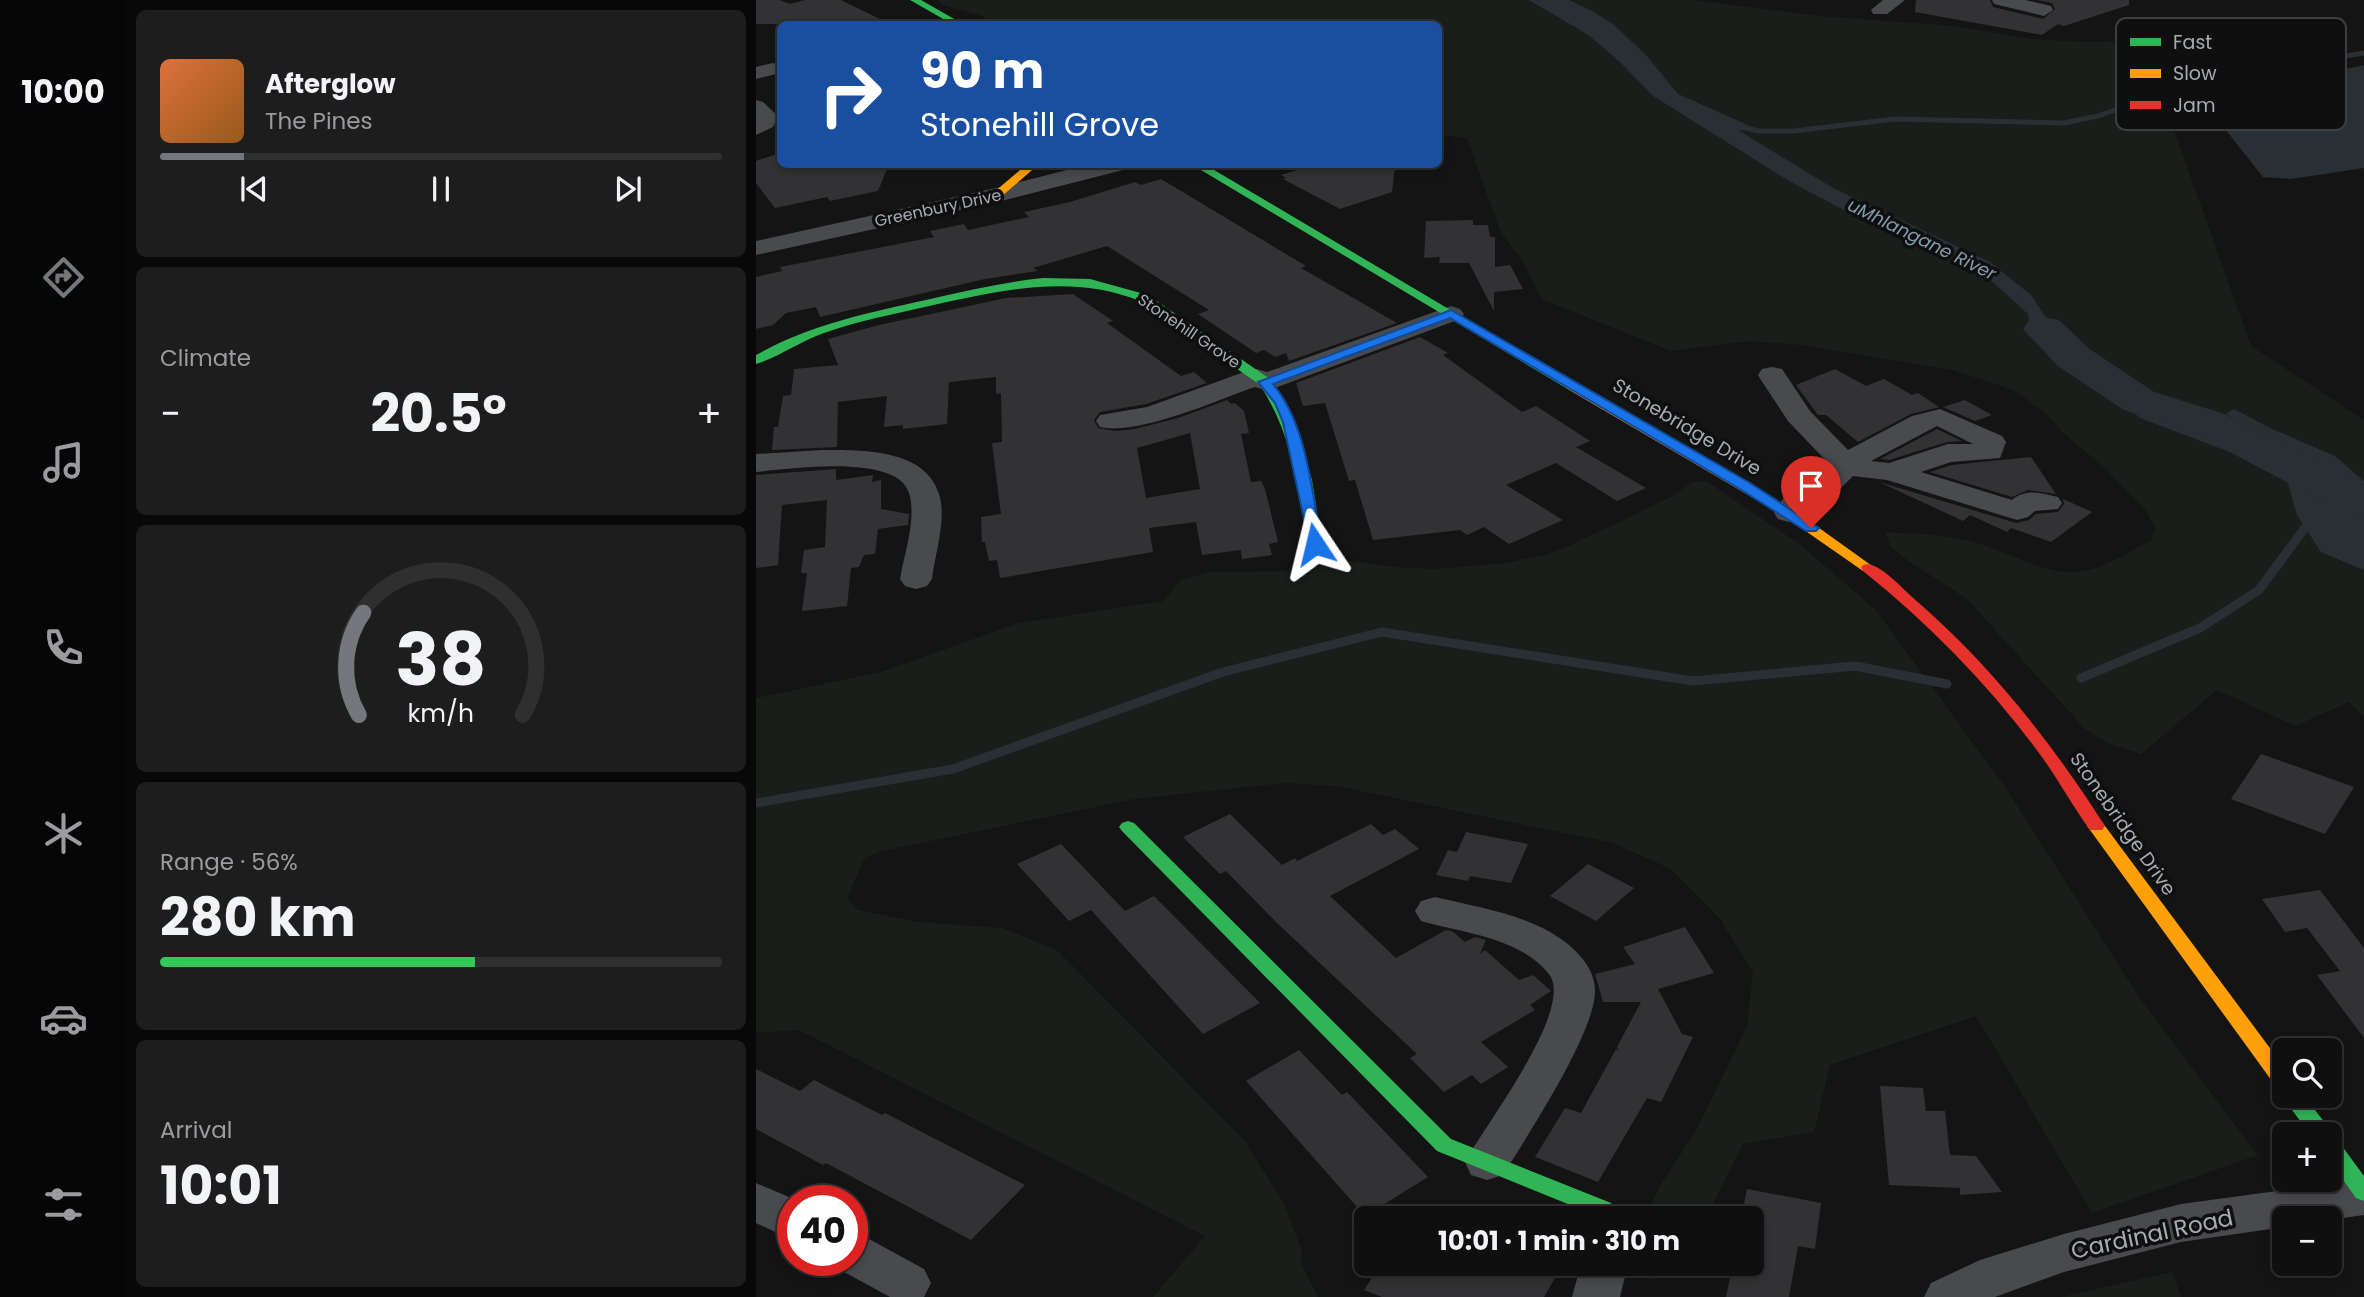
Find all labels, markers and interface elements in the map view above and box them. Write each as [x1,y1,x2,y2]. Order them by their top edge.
legend [2116,18,2346,130]
text: Fast [2173,29,2212,56]
text: 90 m [920,37,1044,105]
icon: right [805,49,896,140]
text: Slow [2173,60,2217,87]
text: Afterglow [265,66,396,102]
text: 10:00 [21,69,105,114]
text: Jam [2173,92,2215,119]
text: Stonehill Grove [920,102,1159,147]
text: The Pines [265,105,373,137]
icon: previous [235,170,273,208]
icon: pause [422,170,460,208]
icon: next [609,170,647,208]
street label: Greenbury Drive [873,183,1004,233]
water label: uMhlangane River [1844,192,2002,286]
icon: directions [39,253,88,302]
street label: Stonehill Grove [1133,288,1245,374]
text: Climate [160,342,251,374]
street label: Stonebridge Drive [1608,372,1766,482]
text: 20.5° [370,377,507,450]
text: − [160,387,181,440]
text: + [696,387,722,440]
icon: music [39,438,88,487]
pin [1781,456,1841,528]
icon: arrive [1792,467,1830,505]
position arrow [1278,507,1352,581]
text: 38 [395,609,487,710]
icon: phone [39,623,88,672]
text: km/h [408,695,474,730]
street label: Stonebridge Drive [2063,747,2183,901]
icon: climate [39,809,88,858]
text: Range · 56% [160,846,298,878]
text: 280 km [160,881,356,954]
icon: car [39,994,88,1043]
map controls [2272,1038,2342,1276]
button: search [2272,1038,2342,1108]
text: Arrival [160,1114,232,1146]
button: + [2272,1122,2342,1192]
text: 10:01 [160,1149,282,1222]
icon: filters [39,1180,88,1229]
speed limit sign: 40 [777,1185,868,1276]
street label: Cardinal Road [2068,1201,2236,1267]
button: − [2272,1206,2342,1276]
text: 10:01 · 1 min · 310 m [1438,1223,1680,1259]

